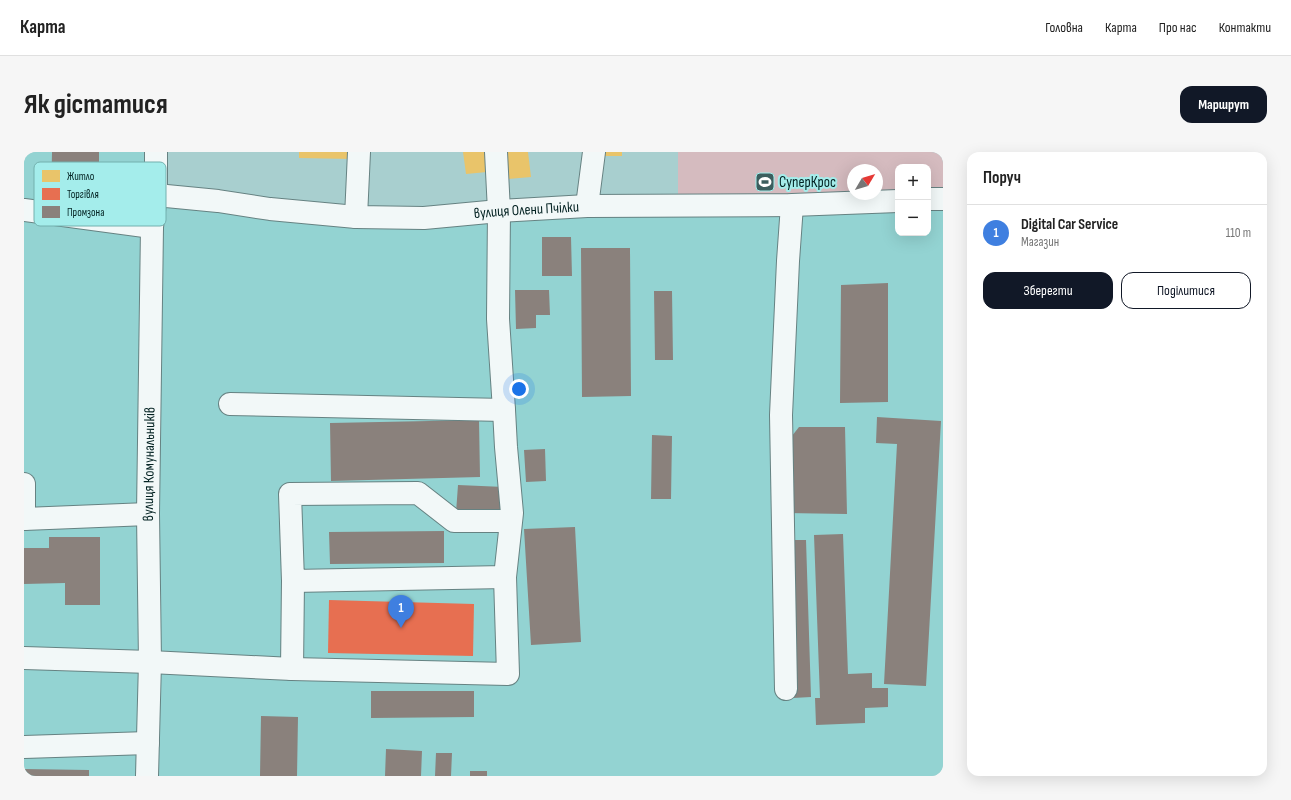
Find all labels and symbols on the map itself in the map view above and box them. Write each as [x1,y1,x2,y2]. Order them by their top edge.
legend [34,162,166,226]
north arrow [847,164,883,200]
text: Житло [67,170,95,183]
sports icon: СуперКрос [754,171,776,193]
place label: СуперКрос [779,173,836,192]
text: Торгівля [67,188,99,201]
street label: вулиця Олени Пчілки [473,197,580,223]
text: Промзона [67,206,104,219]
your location [509,379,529,399]
street label: вулиця Комунальників [139,407,159,521]
pin: 1 [388,595,414,628]

